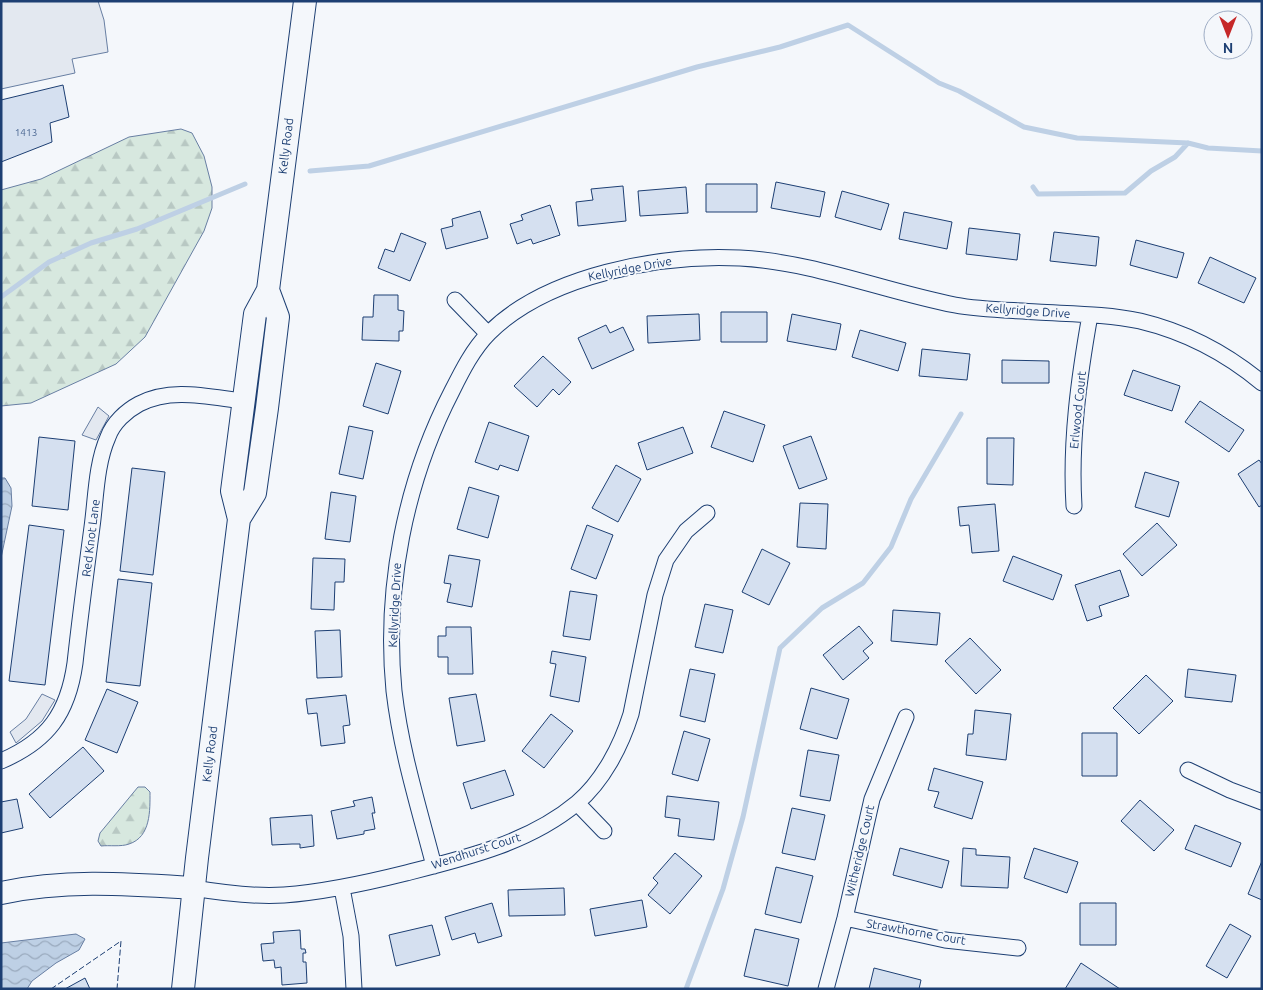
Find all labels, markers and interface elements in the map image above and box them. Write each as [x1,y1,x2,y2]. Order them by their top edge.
north arrow [1203,10,1253,60]
text: N [1223,40,1233,56]
street label: Kelly Road [276,117,295,175]
house number: 1413 [15,127,37,138]
street label: Kellyridge Drive [587,254,673,283]
street label: Kellyridge Drive [985,301,1071,320]
street label: Erlwood Court [1067,370,1088,449]
street label: Red Knot Lane [79,498,102,578]
street label: Kellyridge Drive [386,562,403,648]
street label: Kelly Road [200,725,219,783]
street label: Witheridge Court [843,804,876,898]
street label: Wendhurst Court [430,830,522,871]
street label: Strawthorne Court [865,916,967,947]

